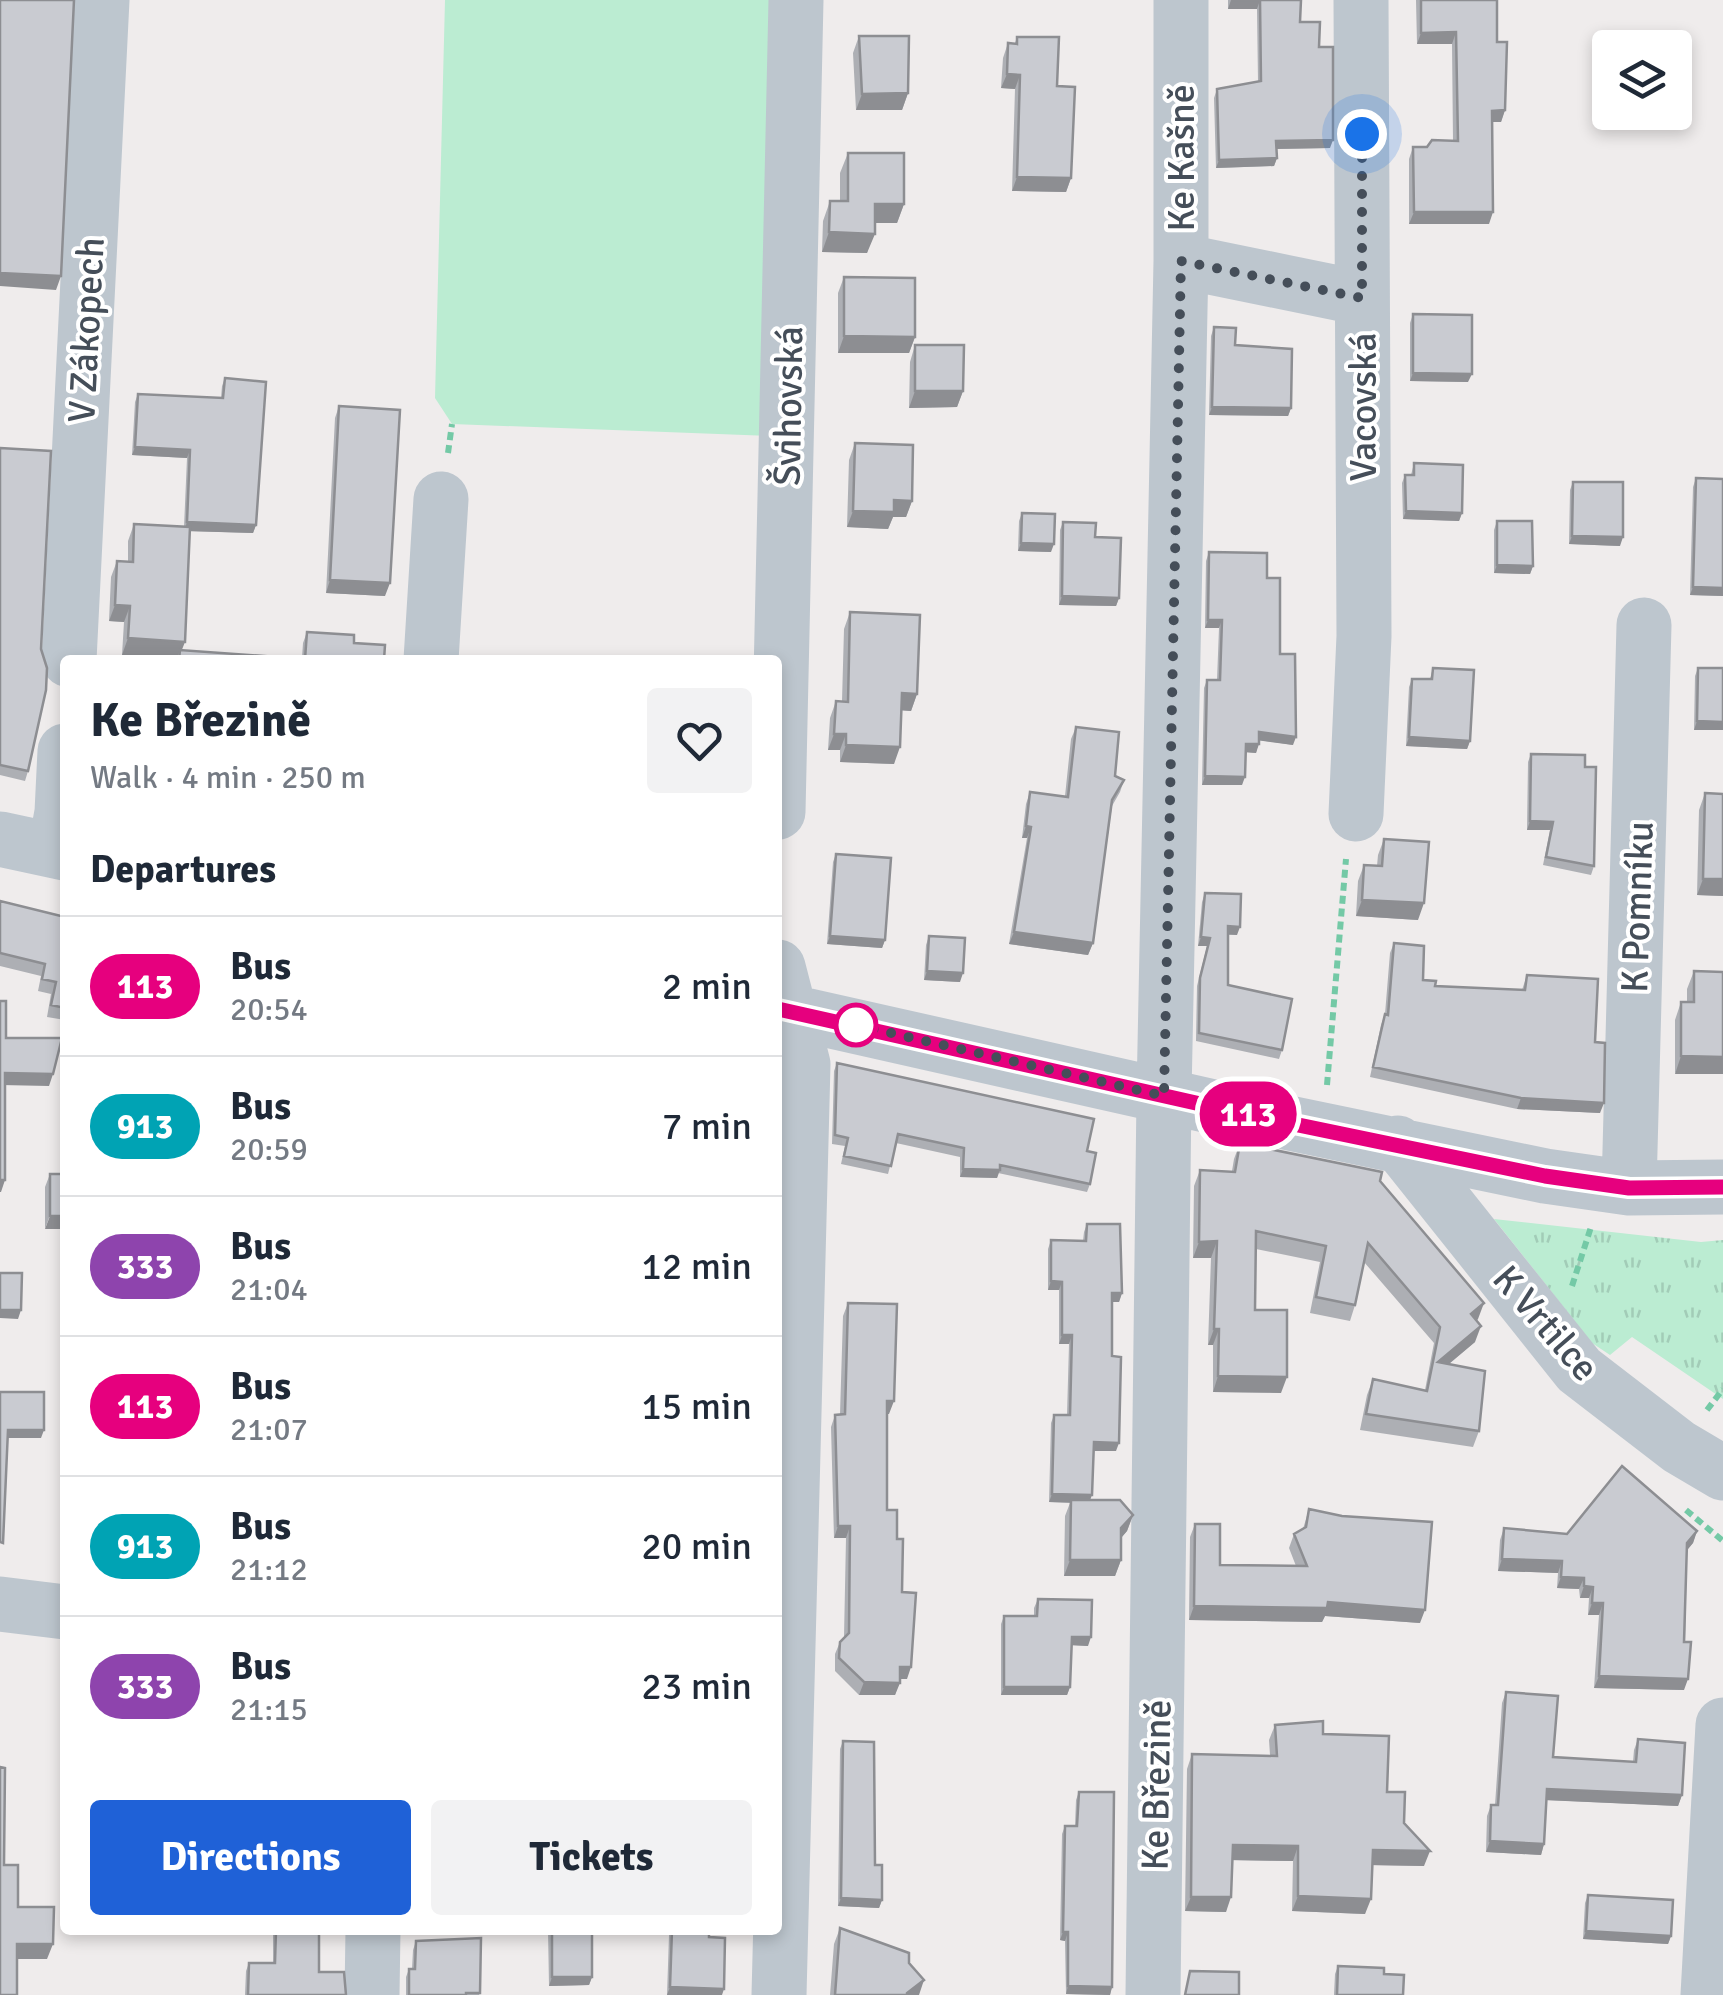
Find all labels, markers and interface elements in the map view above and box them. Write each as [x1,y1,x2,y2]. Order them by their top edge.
map controls [1592,30,1692,130]
button: layers [1592,30,1692,130]
street label: Ke Kašně [1158,84,1205,232]
your location [1337,109,1387,159]
street label: V Zákopech [58,236,115,424]
street label: Švihovská [764,326,813,486]
street label: Vacovská [1340,333,1387,481]
button: heart [647,688,752,793]
text: Ke Březině [90,691,311,750]
text: Walk · 4 min · 250 m [90,758,366,797]
street label: K Pomníku [1611,820,1664,994]
text: Departures [90,846,276,893]
text: Bus [230,943,291,990]
text: 2 min [662,963,752,1010]
text: 113 [117,965,173,1008]
text: 20:54 [230,990,308,1029]
unlabelled marker [835,1004,877,1046]
line badge: 113 [1190,1082,1306,1146]
text: Bus [230,1083,291,1130]
text: 113 [1220,1093,1276,1136]
text: 7 min [662,1103,752,1150]
text: 913 [117,1105,173,1148]
text: 20:59 [230,1130,308,1169]
text: Bus [230,1223,291,1270]
text: 12 min [641,1243,752,1290]
text: 333 [117,1245,173,1288]
street label: K Vrtilce [1483,1256,1609,1391]
text: 21:04 [230,1270,308,1309]
text: Bus [230,1363,291,1410]
text: 15 min [641,1383,752,1430]
text: 113 [117,1385,173,1428]
text: 21:07 [230,1410,308,1449]
text: Bus [230,1503,291,1550]
text: 20 min [641,1523,752,1570]
text: 913 [117,1525,173,1568]
text: 21:12 [230,1550,308,1589]
text: Bus [230,1643,291,1690]
text: 23 min [641,1663,752,1710]
text: 333 [117,1665,173,1708]
text: 21:15 [230,1690,308,1729]
street label: Ke Březině [1132,1699,1181,1871]
button: Directions [90,1800,411,1915]
button: Tickets [431,1800,752,1915]

